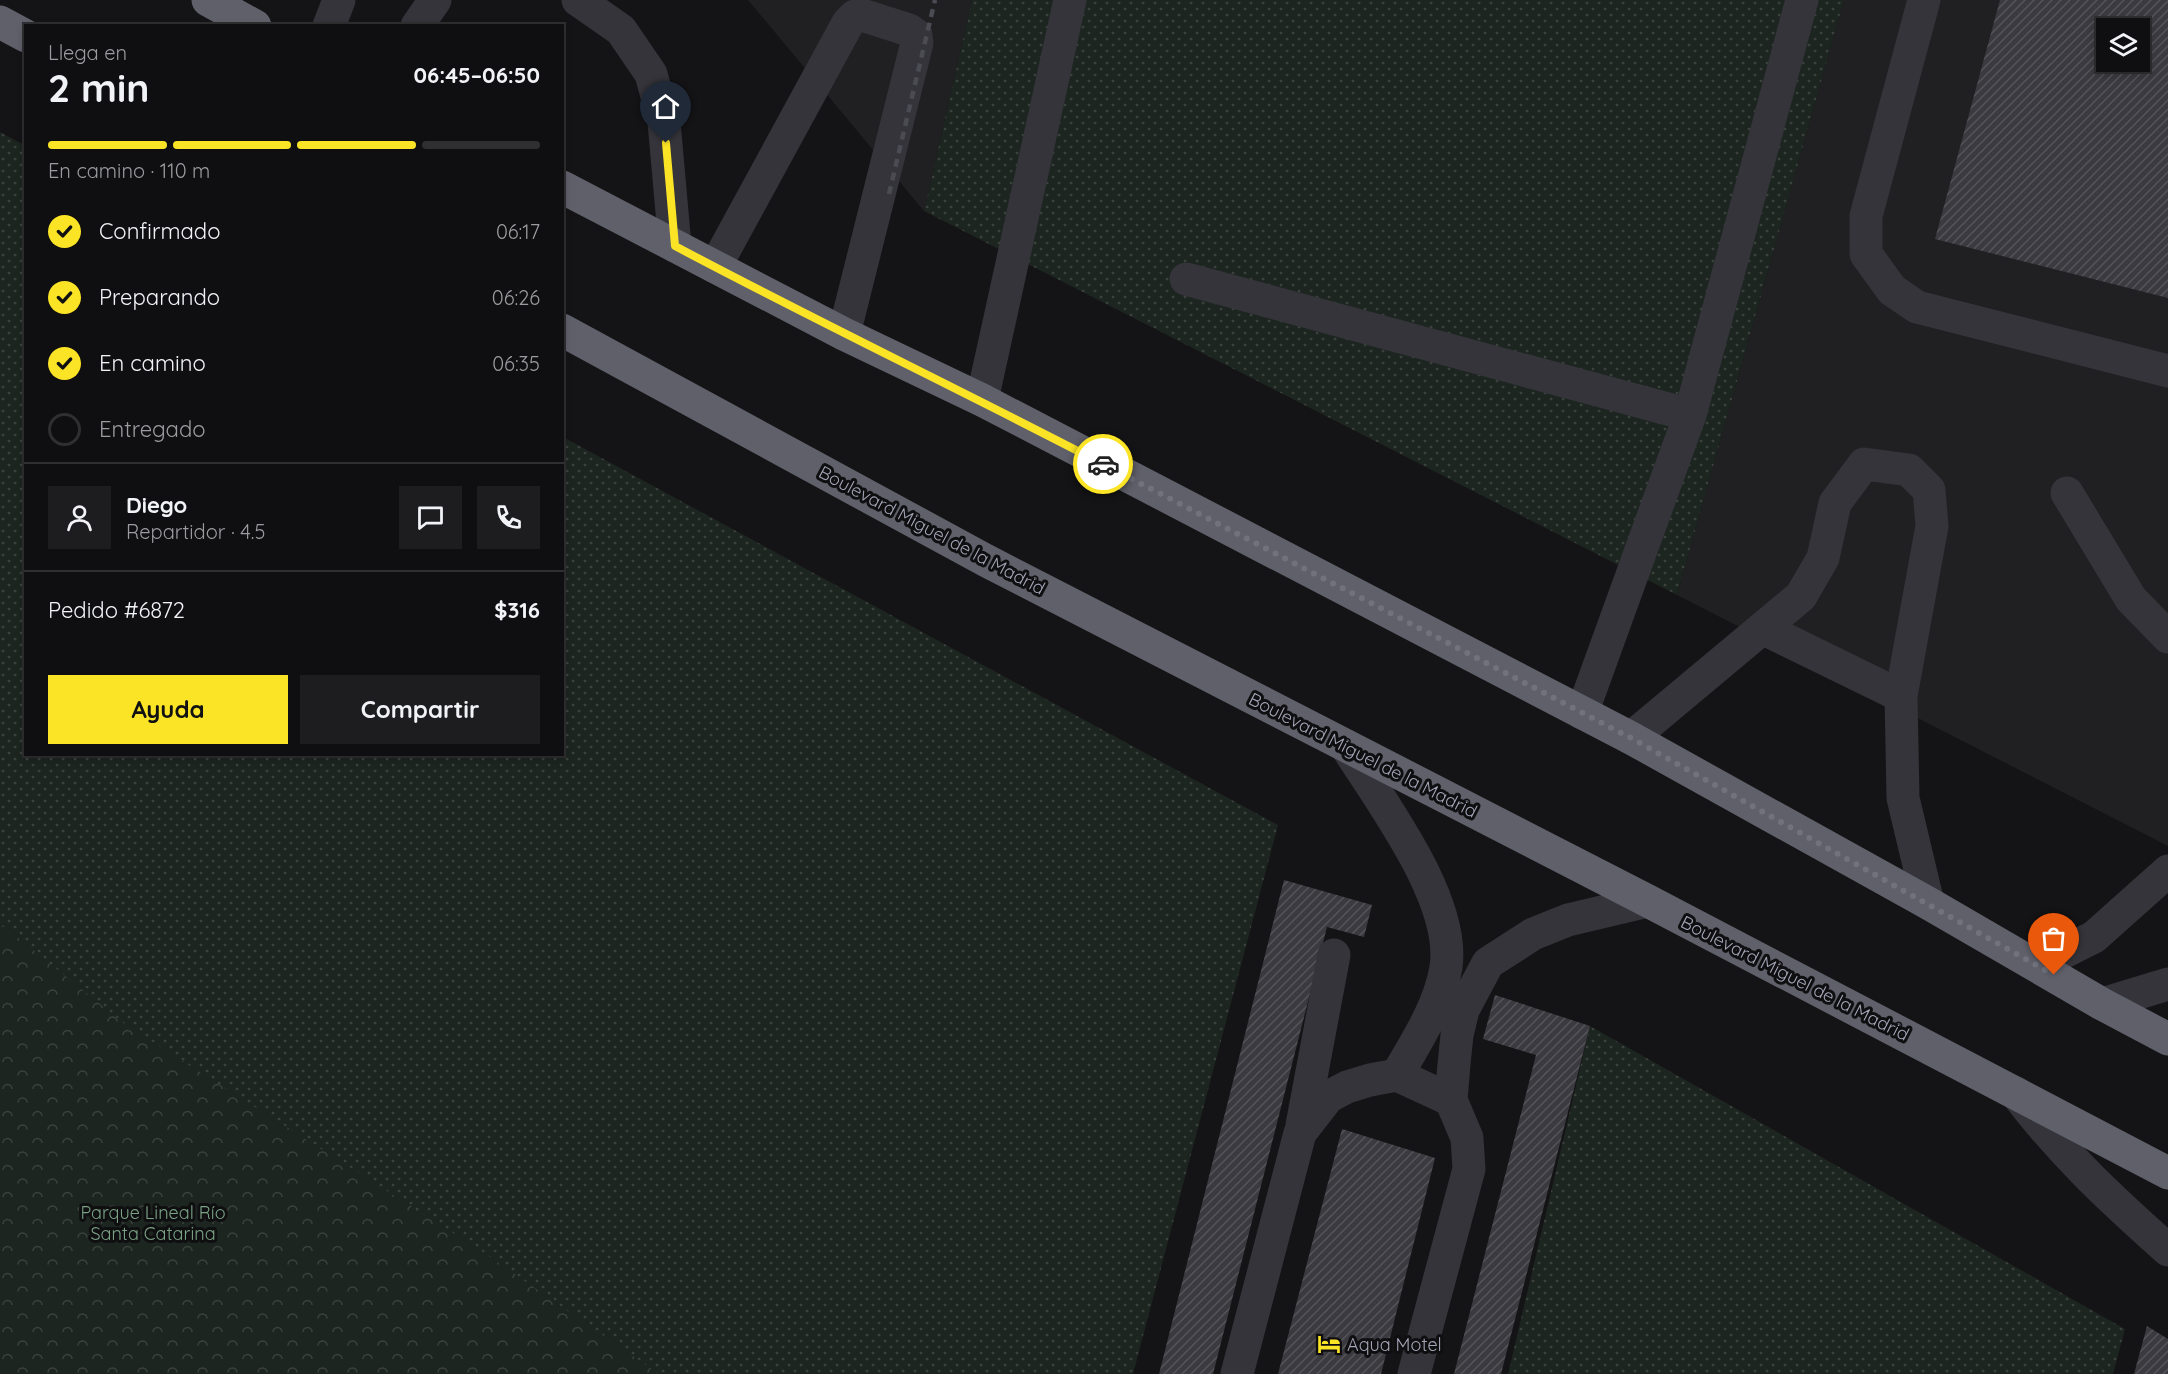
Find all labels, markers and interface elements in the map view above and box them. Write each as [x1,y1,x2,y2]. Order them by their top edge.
map controls [2096,18,2150,72]
button: layers [2096,18,2150,72]
text: Llega en [48,40,127,65]
text: 06:45–06:50 [413,61,540,89]
text: 2 min [48,63,150,112]
pin [640,81,691,143]
icon: home [649,90,682,123]
text: En camino · 110 m [48,158,210,183]
icon: check [48,215,81,248]
text: Confirmado [99,217,220,245]
text: 06:17 [496,219,540,244]
icon: check [48,281,81,314]
text: Preparando [99,283,220,311]
text: 06:26 [492,285,540,310]
icon: check [48,347,81,380]
text: En camino [99,349,206,377]
text: 06:35 [492,351,540,376]
text: Entregado [99,415,206,443]
courier [1073,434,1133,494]
icon: car [1087,448,1120,481]
street label: Boulevard Miguel de la Madrid [815,460,1049,600]
button: person [48,486,111,549]
button: chat [399,486,462,549]
button: phone [477,486,540,549]
text: Diego [126,491,187,519]
text: Repartidor · 4.5 [126,519,265,544]
text: Pedido #6872 [48,596,185,624]
text: $316 [494,596,540,624]
button: Ayuda [48,675,288,744]
button: Compartir [300,675,540,744]
street label: Boulevard Miguel de la Madrid [1245,687,1481,823]
street label: Boulevard Miguel de la Madrid [1677,910,1913,1046]
pin [2028,913,2079,975]
icon: bag [2037,922,2070,955]
park label: Parque Lineal Río Santa Catarina [80,1201,226,1245]
hotel icon: Aqua Motel [1316,1331,1342,1357]
place label: Aqua Motel [1347,1333,1442,1356]

